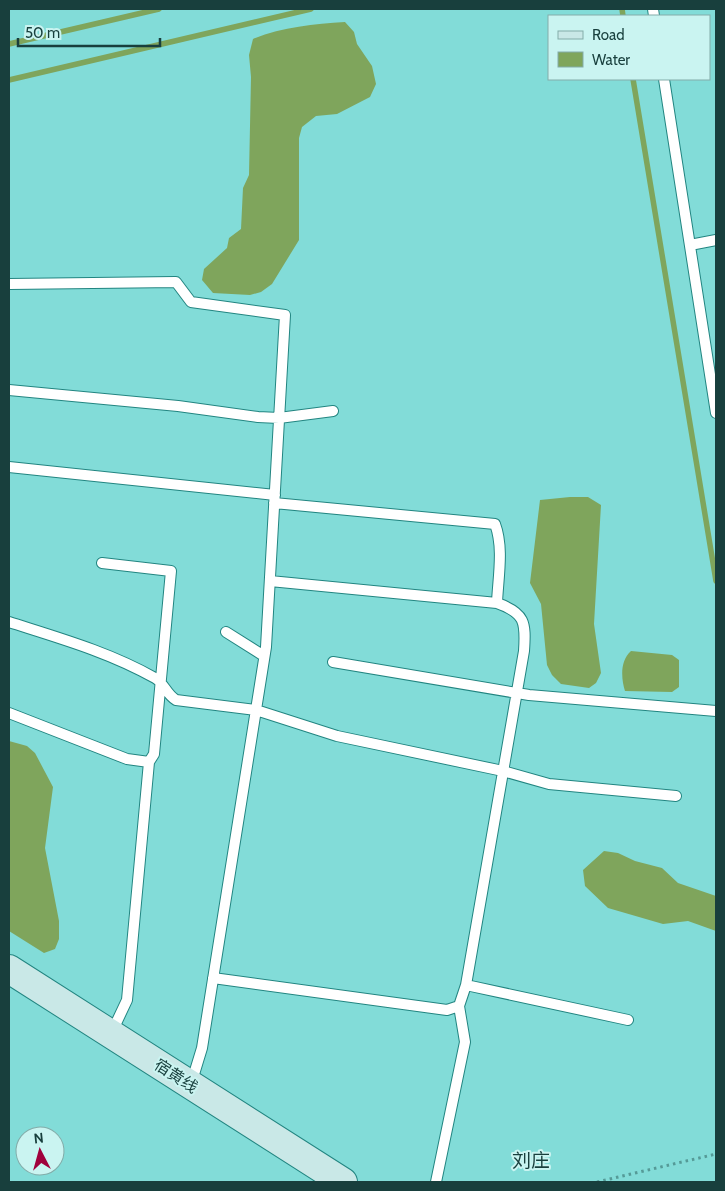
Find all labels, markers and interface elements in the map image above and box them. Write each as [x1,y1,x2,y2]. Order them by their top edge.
scale bar [18,15,160,47]
legend [548,15,710,80]
text: 50 m [25,24,60,42]
text: Road [592,26,625,44]
text: Water [592,51,630,69]
street label: 宿黄线 [151,1055,201,1097]
north arrow [15,1126,65,1176]
text: N [33,1129,45,1148]
district label: 刘庄 [512,1149,550,1172]

